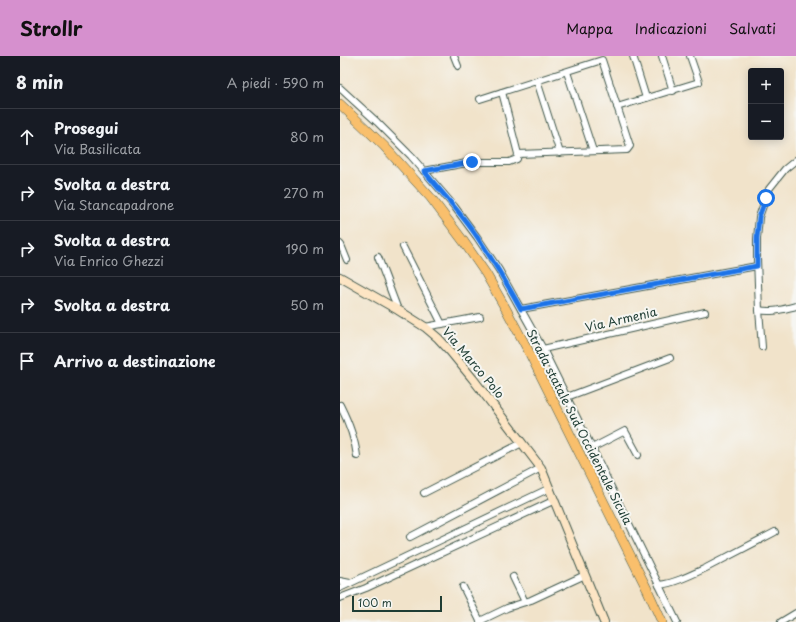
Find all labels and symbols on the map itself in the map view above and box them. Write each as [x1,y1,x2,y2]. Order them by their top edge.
route end [463,153,481,171]
route start [757,189,775,207]
street label: Via Armenia [583,302,659,336]
street label: Via Marco Polo [439,323,509,402]
street label: Strada statale Sud Occidentale Sicula [523,326,638,528]
scale bar [352,594,442,613]

